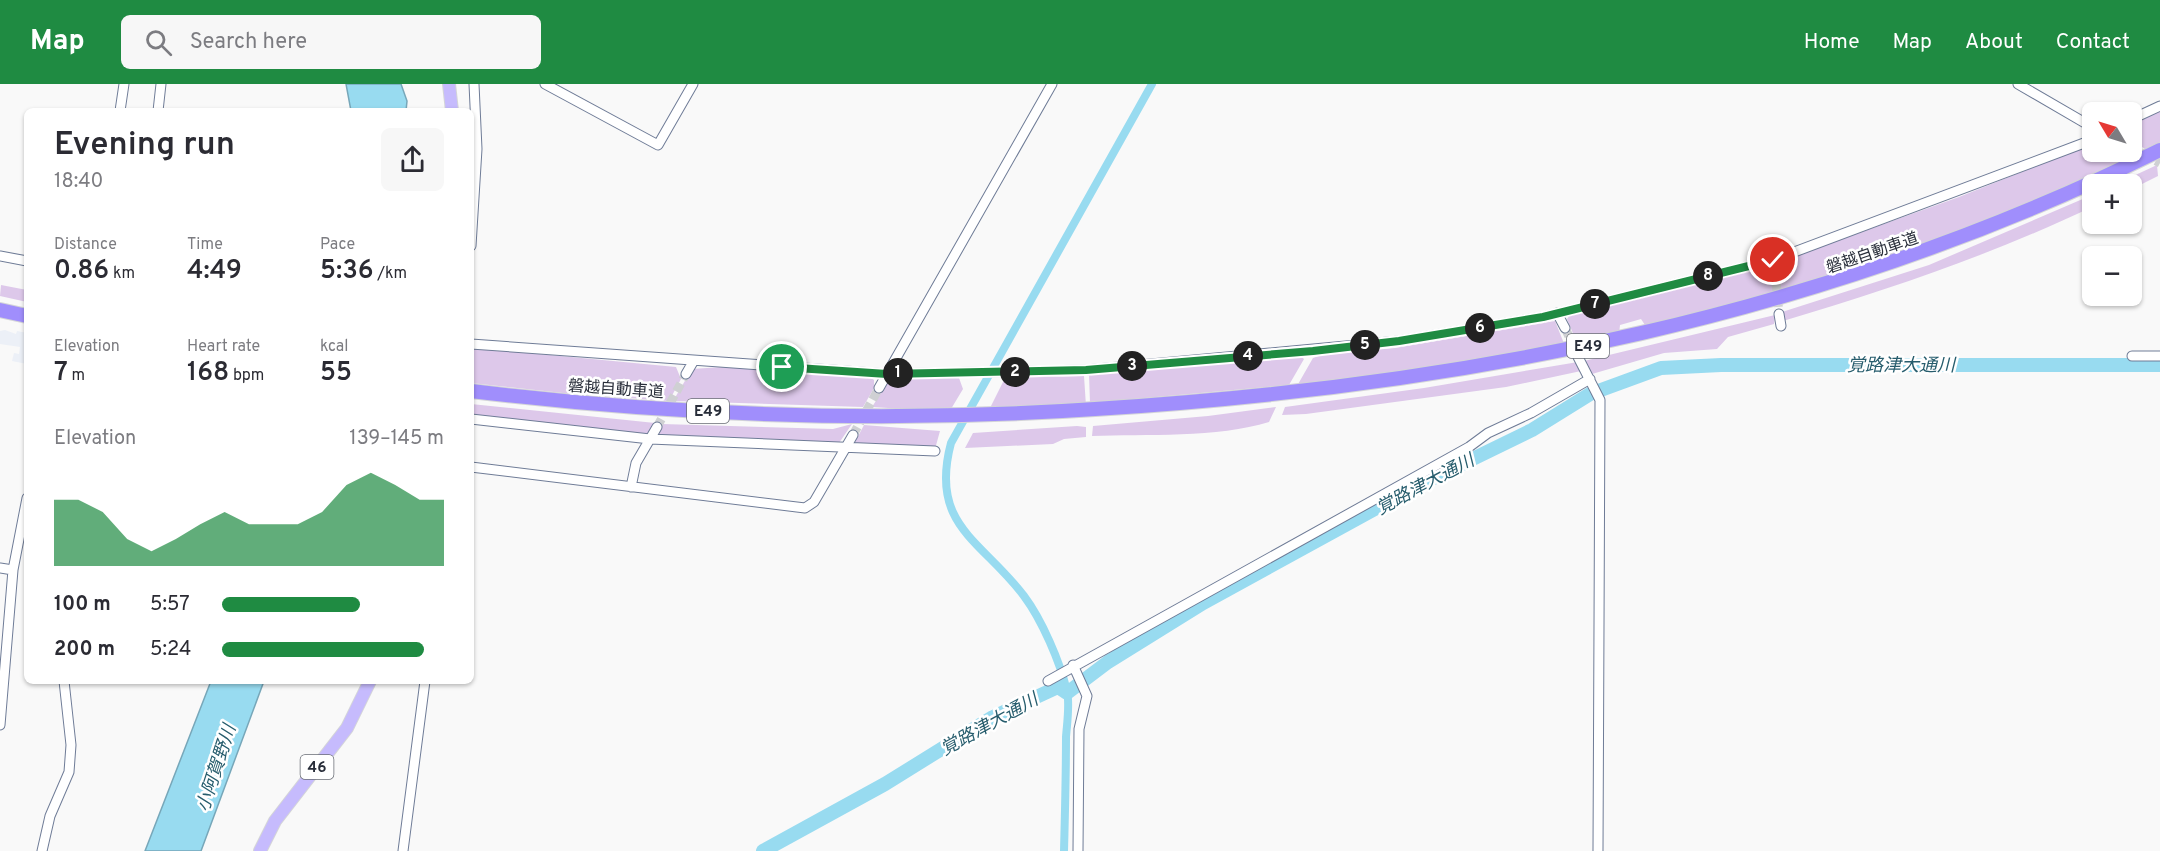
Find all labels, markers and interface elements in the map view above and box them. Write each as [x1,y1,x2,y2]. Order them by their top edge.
search box [121,15,541,69]
text: Map [30,24,85,60]
icon: search [142,26,175,59]
text: Search here [190,29,307,56]
text: Home [1804,29,1860,56]
text: Map [1893,29,1932,56]
text: About [1965,29,2023,56]
text: Contact [2056,29,2130,56]
north arrow [2082,102,2142,162]
map controls [2082,102,2142,306]
text: Evening run [54,125,235,167]
button: share [381,128,444,191]
text: 18:40 [54,169,103,195]
button: + [2082,174,2142,234]
street label: 磐越自動車道 [1824,229,1921,279]
pin [1747,234,1798,285]
text: Distance [54,235,117,255]
text: Time [187,235,223,255]
text: Pace [320,235,355,255]
icon: check [1756,243,1789,276]
button: − [2082,246,2142,306]
text: 0.86 [54,255,109,288]
text: 4:49 [187,255,242,288]
text: 5:36 [320,255,374,288]
pin: 8 [1693,261,1723,291]
text: km [109,264,135,284]
text: /km [374,264,407,284]
text: 8 [1703,266,1713,286]
pin: 7 [1580,289,1610,319]
text: 7 [1591,294,1599,314]
pin: 6 [1465,313,1495,343]
text: 6 [1475,318,1485,338]
pin: 5 [1350,330,1380,360]
road number: E49 [1567,334,1609,358]
text: 5 [1360,335,1370,355]
text: Elevation [54,337,120,357]
text: Heart rate [187,337,260,357]
text: kcal [320,337,348,357]
pin [756,341,807,392]
pin: 4 [1233,341,1263,371]
text: 4 [1243,346,1253,366]
icon: arrive [765,350,798,383]
pin: 3 [1117,351,1147,381]
water label: 覚路津大通川 [1847,355,1957,378]
text: 3 [1127,356,1137,376]
text: 7 [54,357,68,390]
text: 168 [187,357,229,390]
text: 55 [320,357,352,390]
pin: 2 [1000,357,1030,387]
pin: 1 [883,358,913,388]
text: 2 [1010,362,1020,382]
text: 1 [895,363,901,383]
text: m [68,366,85,386]
text: bpm [229,366,264,386]
street label: 磐越自動車道 [567,377,664,403]
road number: E49 [687,399,729,423]
text: Elevation [54,426,136,452]
text: 139–145 m [349,426,444,452]
water label: 覚路津大通川 [1373,449,1481,521]
text: 100 m [54,592,111,618]
text: 5:57 [150,592,190,618]
text: 200 m [54,637,115,663]
text: 5:24 [150,637,191,663]
water label: 覚路津大通川 [937,688,1044,762]
water label: 小阿賀野川 [193,720,243,815]
road number: 46 [300,755,334,779]

